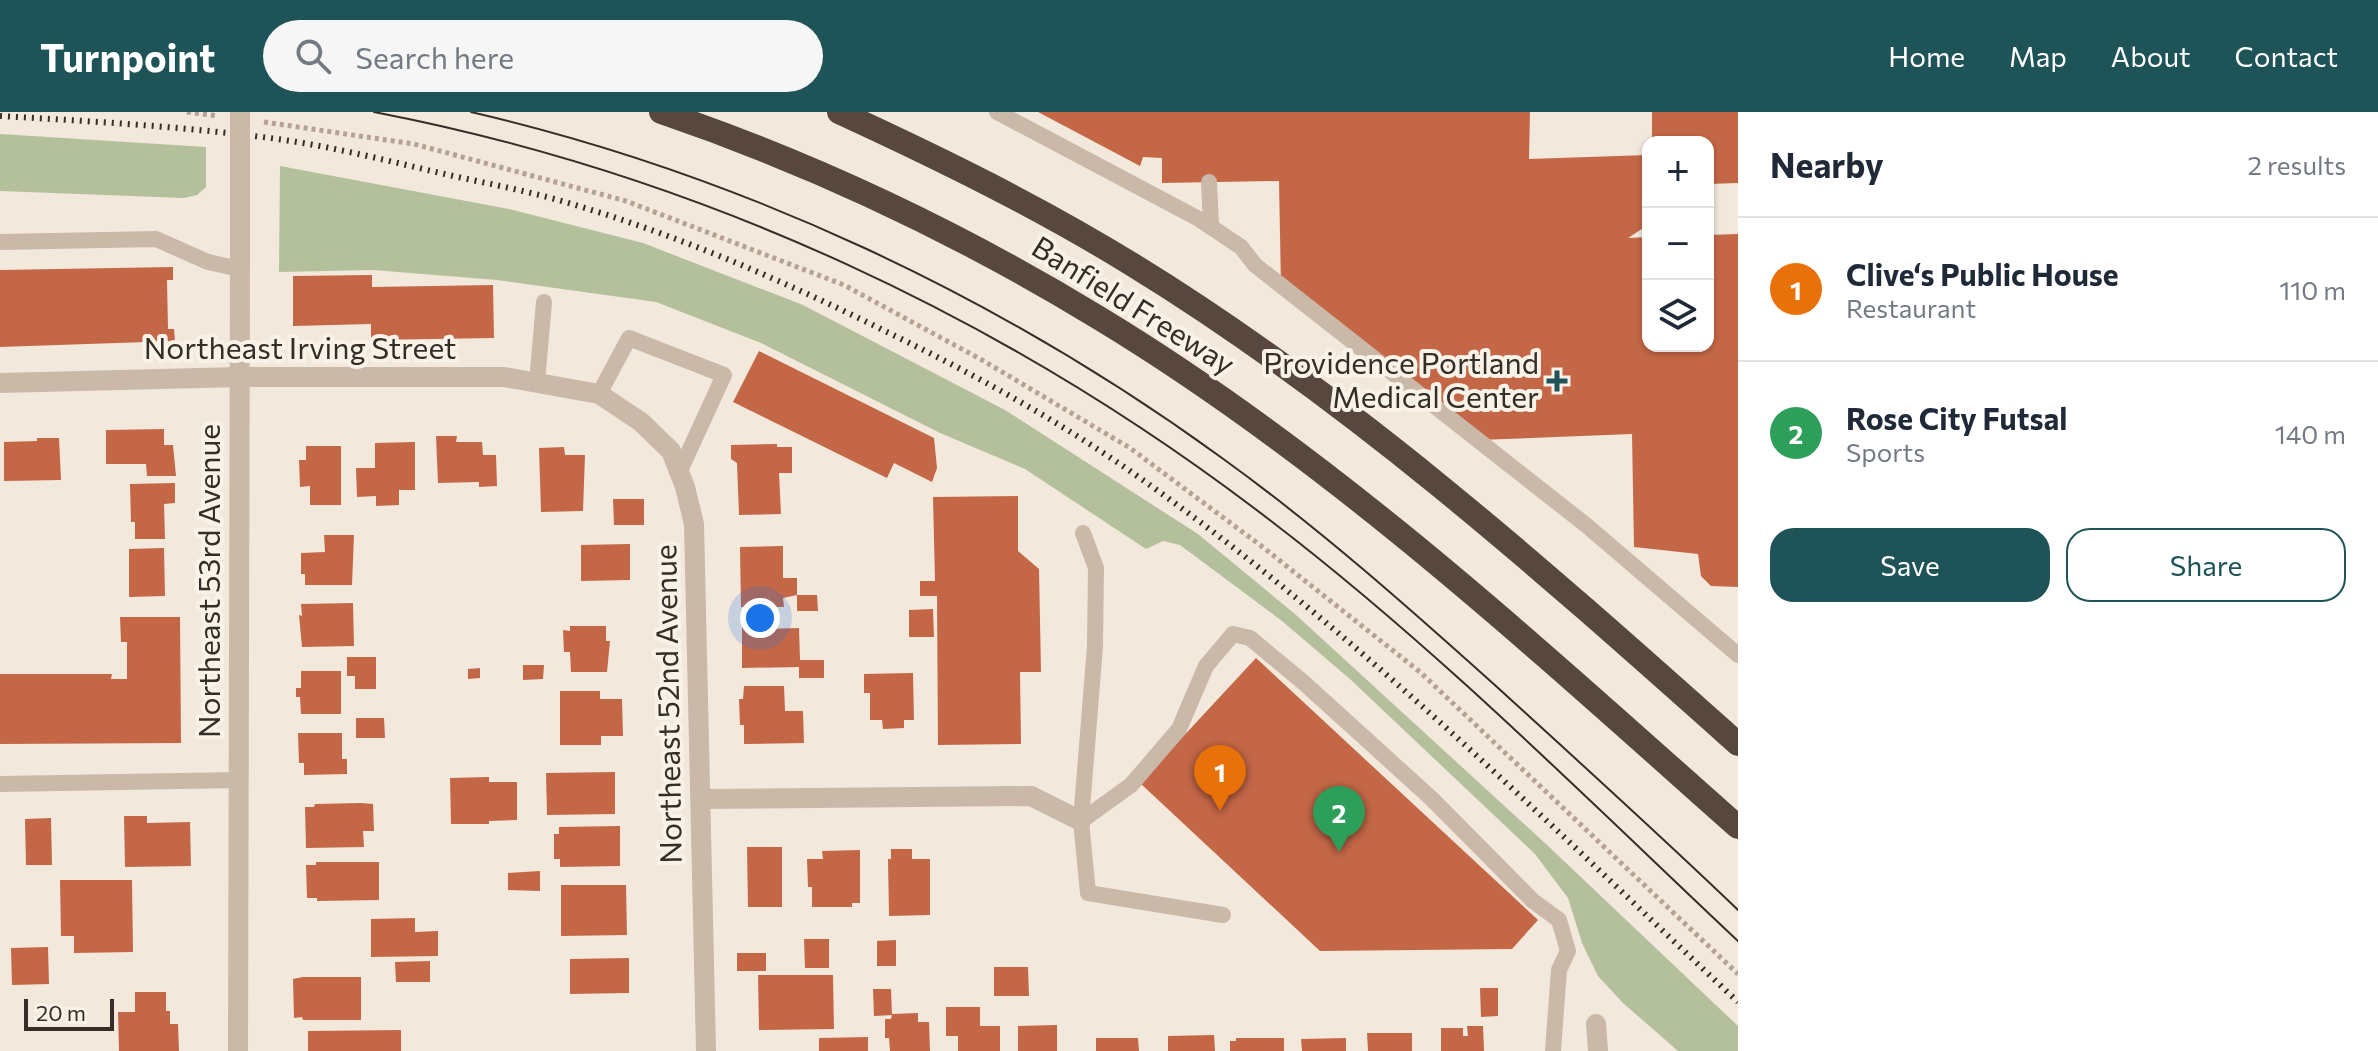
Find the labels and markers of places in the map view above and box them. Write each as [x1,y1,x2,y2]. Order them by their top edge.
place label: Providence Portland Medical Center [1263,343,1539,414]
marker: Providence Portland Medical Center [1546,370,1568,392]
pin: 1 [1194,745,1246,811]
pin: 2 [1313,786,1365,852]

